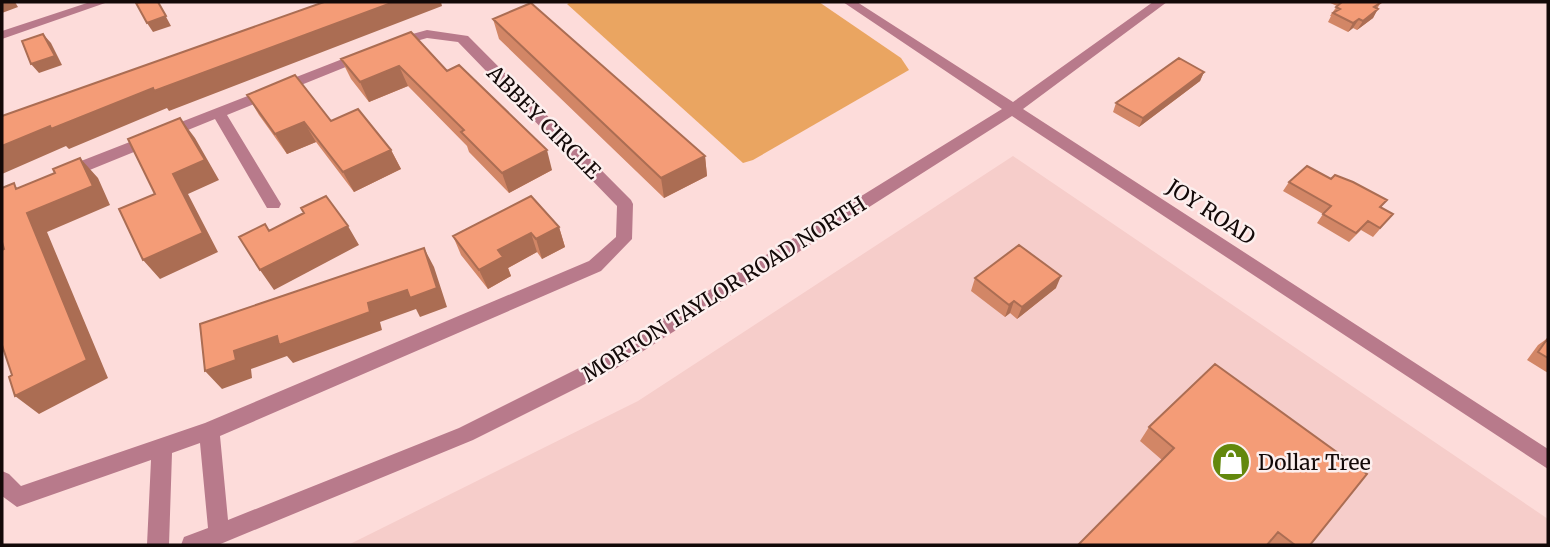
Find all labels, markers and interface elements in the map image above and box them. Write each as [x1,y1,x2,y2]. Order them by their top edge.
street label: ABBEY CIRCLE [481,59,607,185]
street label: JOY ROAD [1161,173,1260,251]
street label: MORTON TAYLOR ROAD NORTH [577,190,871,388]
shop icon: Dollar Tree [1210,441,1252,483]
place label: Dollar Tree [1258,449,1371,476]

